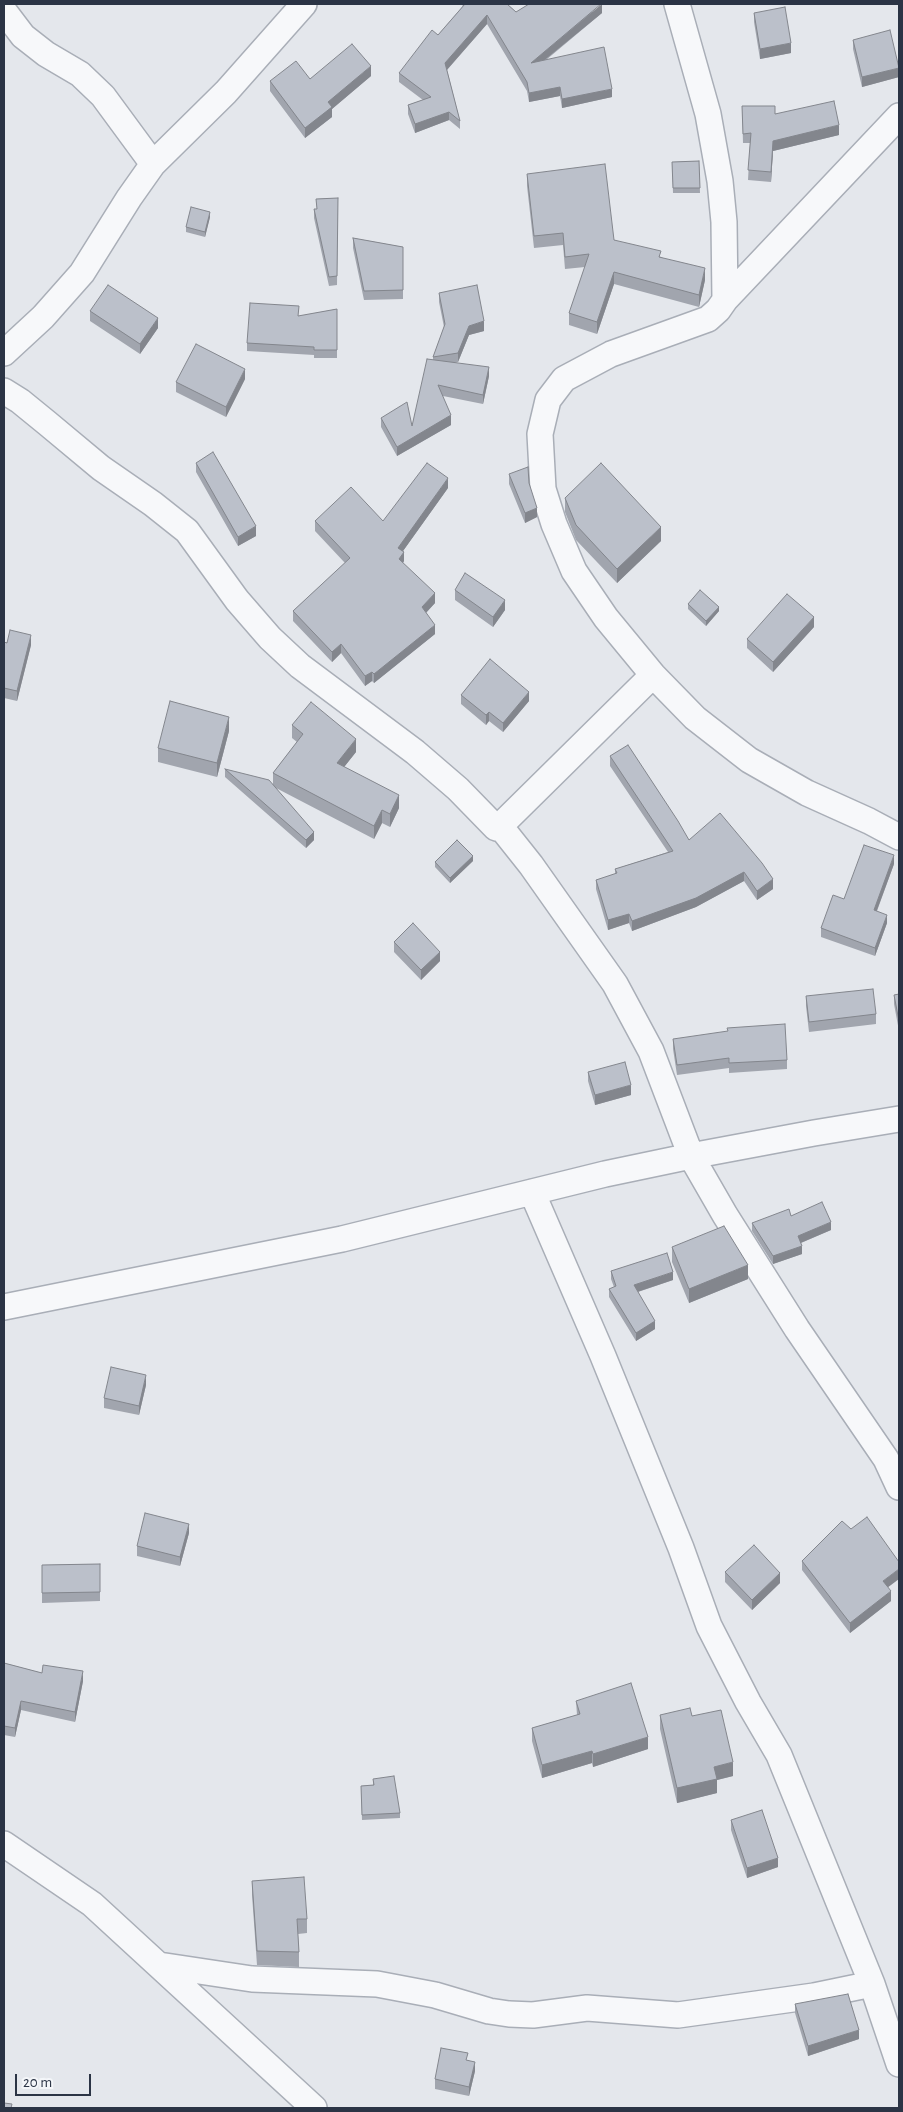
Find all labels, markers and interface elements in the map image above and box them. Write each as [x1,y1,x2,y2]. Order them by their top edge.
scale bar [18,2064,94,2096]
text: 20 m [23,2075,52,2090]

